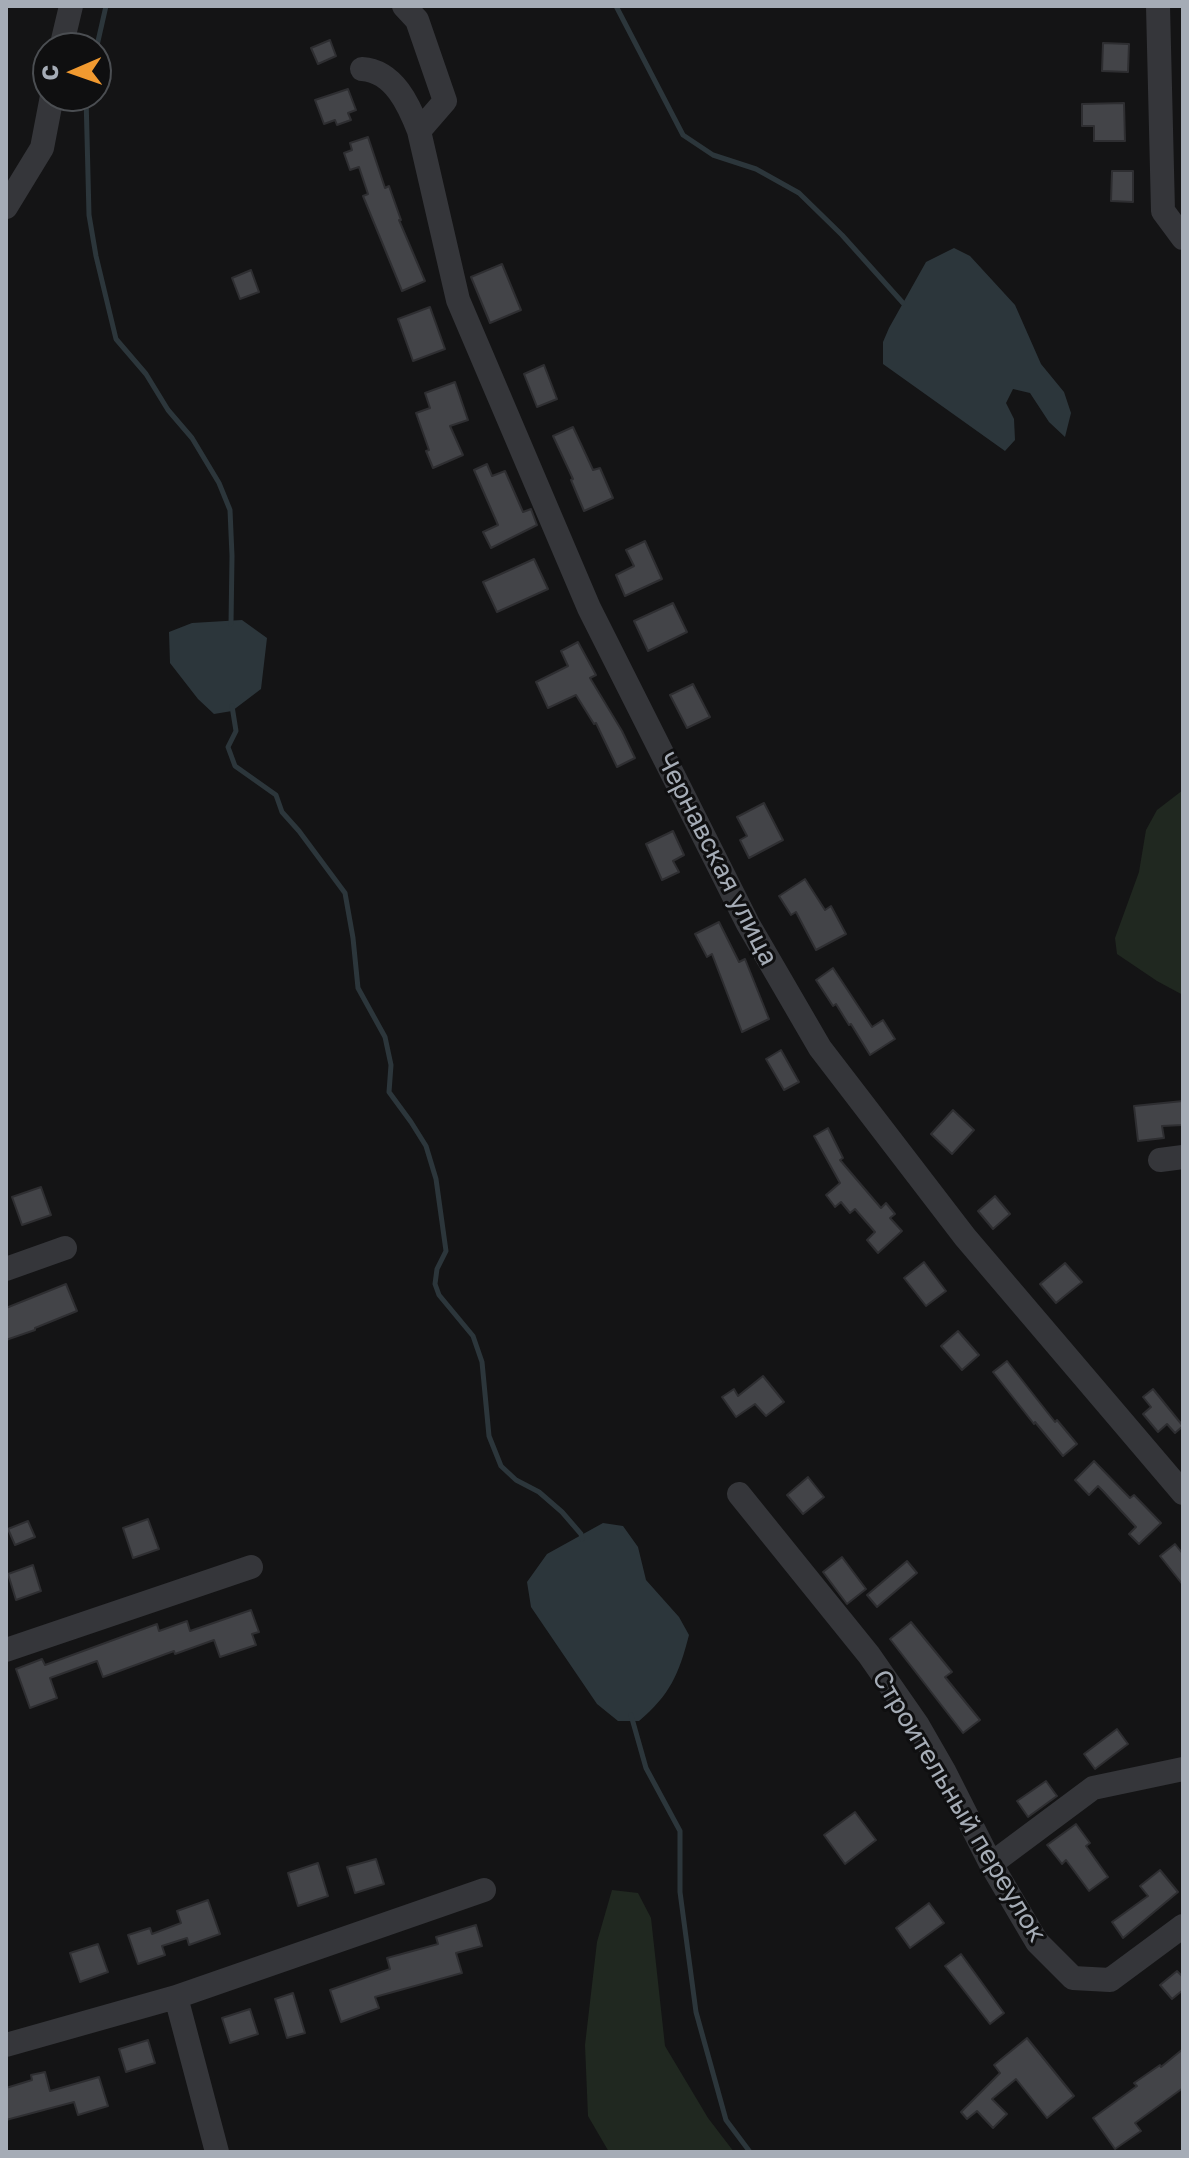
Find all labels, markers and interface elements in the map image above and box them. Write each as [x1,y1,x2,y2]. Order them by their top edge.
north arrow [32,32,112,112]
text: С [36,65,63,81]
street label: Чернавская улица [650,747,784,971]
street label: Строительный переулок [865,1664,1053,1948]

